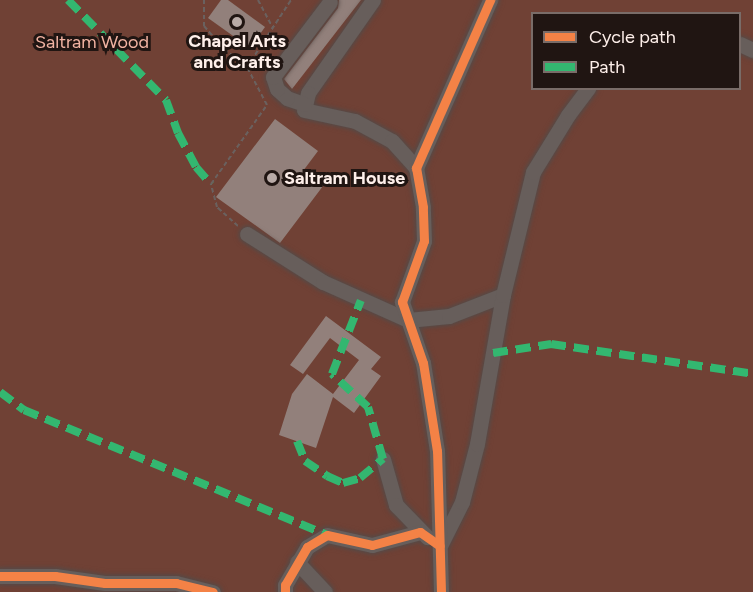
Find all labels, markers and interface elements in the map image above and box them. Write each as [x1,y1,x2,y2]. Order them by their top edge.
legend [531,12,741,90]
marker: Chapel Arts and Crafts [230,15,244,29]
text: Cycle path [589,26,676,48]
park label: Saltram Wood [35,31,149,53]
place label: Chapel Arts and Crafts [188,31,286,74]
text: Path [589,56,625,78]
place label: Saltram House [284,167,405,189]
marker: Saltram House [265,171,279,185]

